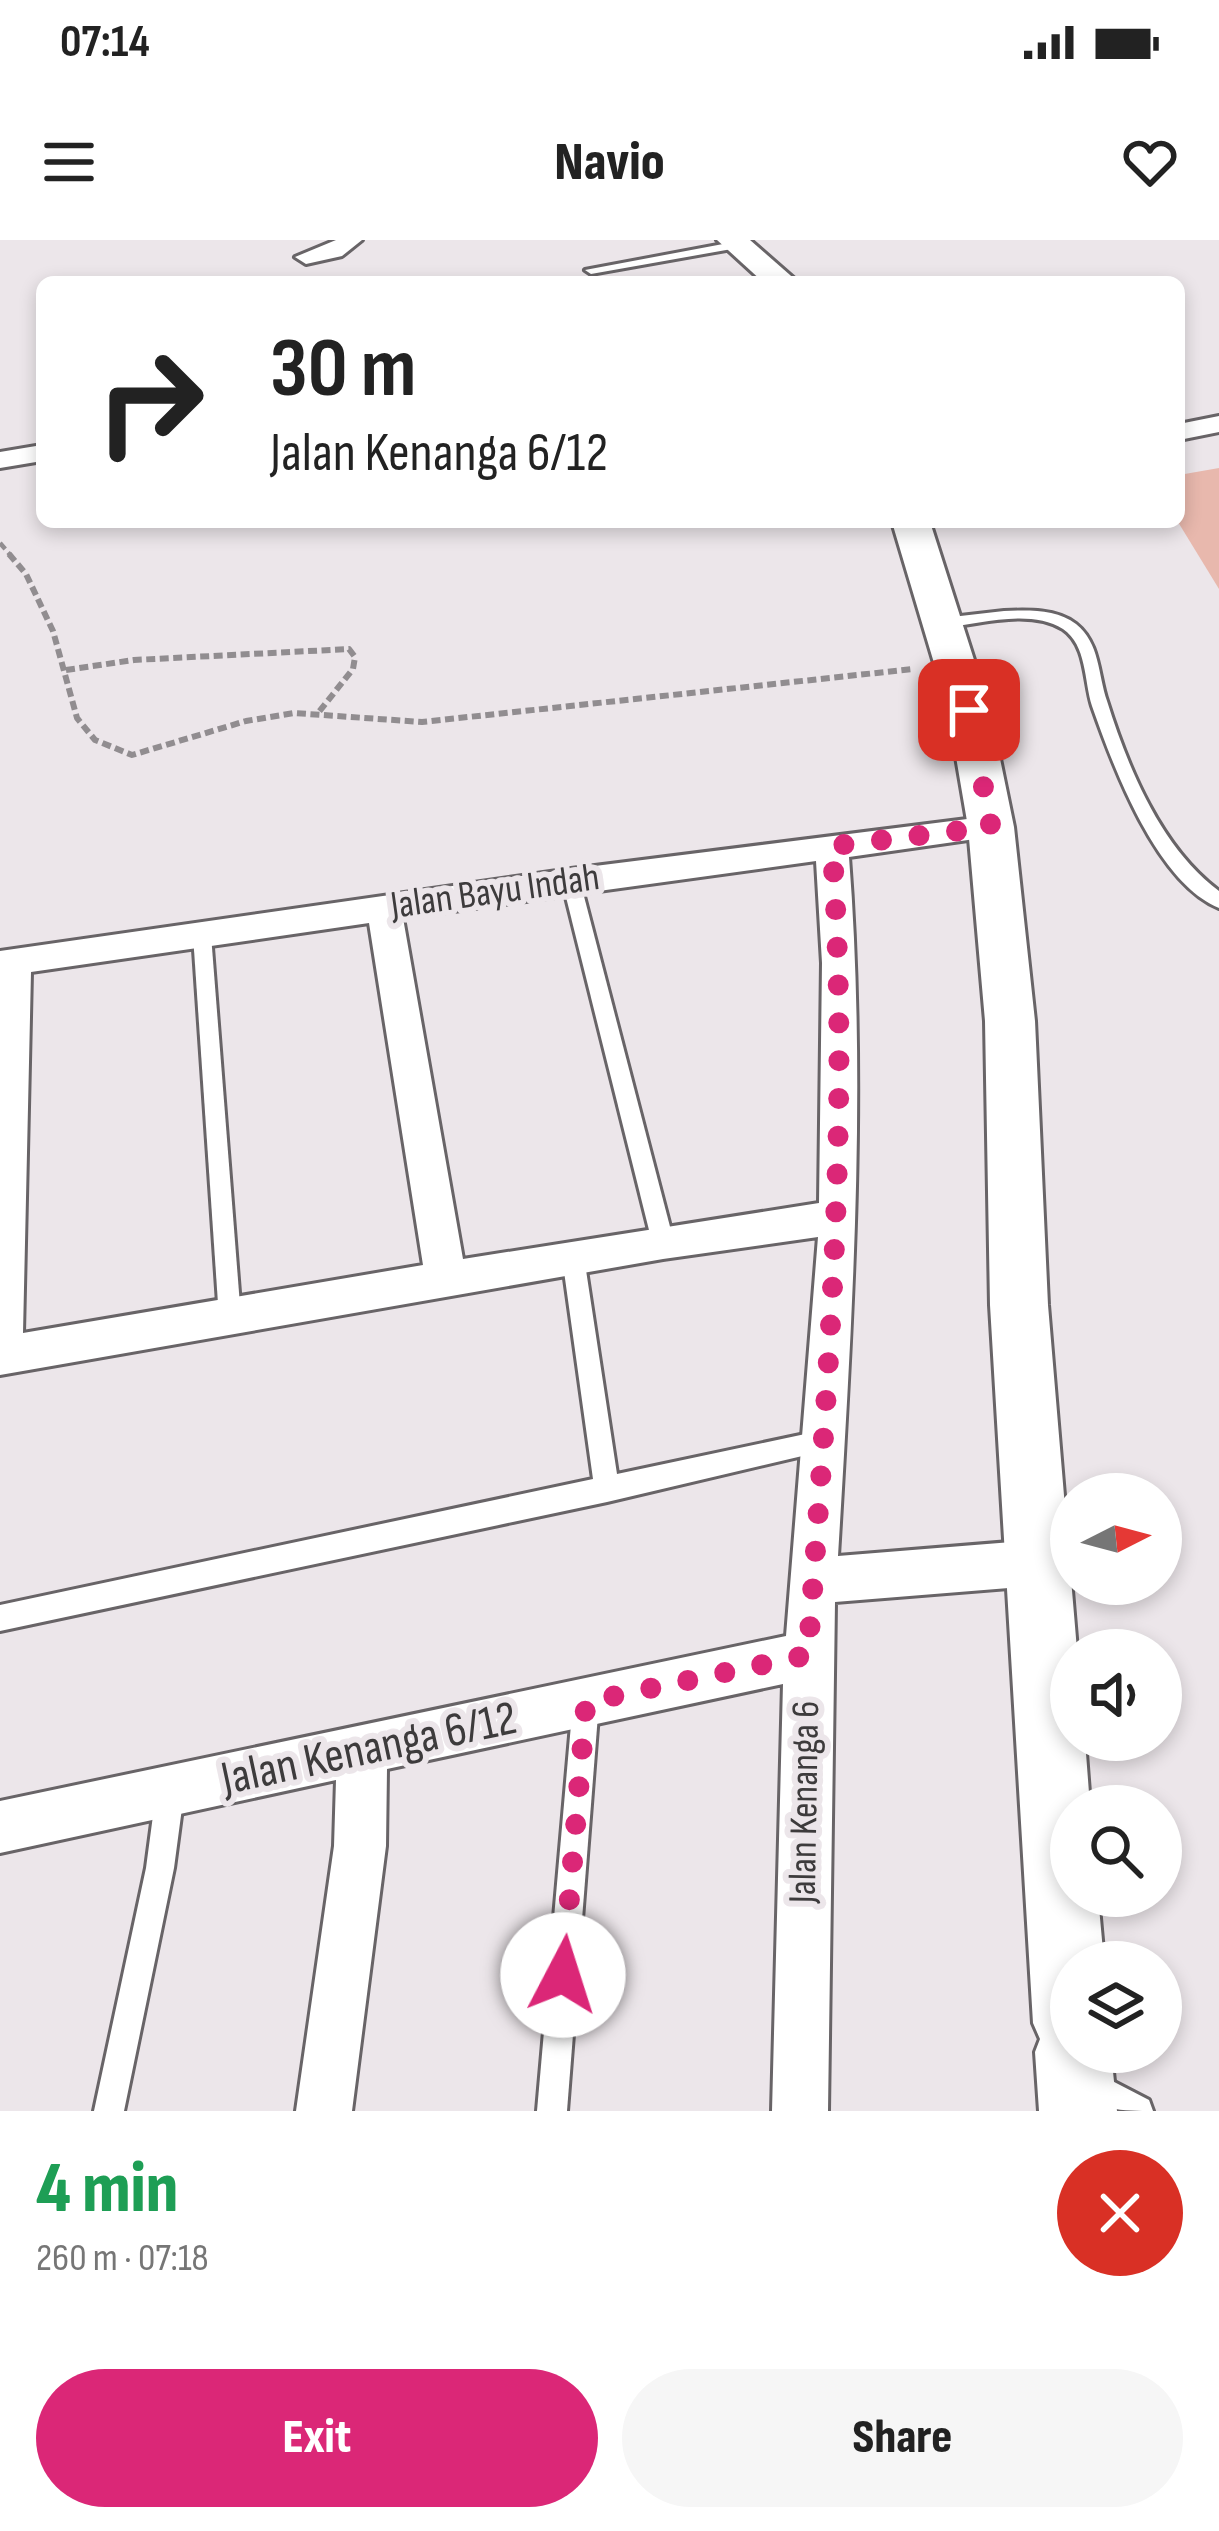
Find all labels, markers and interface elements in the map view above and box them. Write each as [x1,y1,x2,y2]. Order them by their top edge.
text: 07:14 [60,15,150,70]
icon: menu [36,129,102,195]
icon: heart [1117,129,1183,195]
text: Navio [554,130,665,195]
text: 30 m [270,319,416,420]
icon: right [72,324,228,480]
text: Jalan Kenanga 6/12 [270,421,608,486]
pin [918,659,1020,761]
icon: arrive [936,677,1002,743]
street label: Jalan Bayu Indah [387,854,602,930]
north arrow [1050,1473,1182,1605]
map controls [1050,1473,1182,2073]
button: sound [1050,1629,1182,1761]
street label: Jalan Kenanga 6/12 [215,1690,522,1808]
street label: Jalan Kenanga 6 [780,1700,830,1905]
button: search [1050,1785,1182,1917]
position arrow [500,1912,626,2038]
button: layers [1050,1941,1182,2073]
text: 4 min [36,2146,178,2233]
button: close [1057,2150,1183,2276]
text: 260 m · 07:18 [36,2235,209,2282]
button: Exit [36,2369,598,2507]
button: Share [622,2369,1183,2507]

